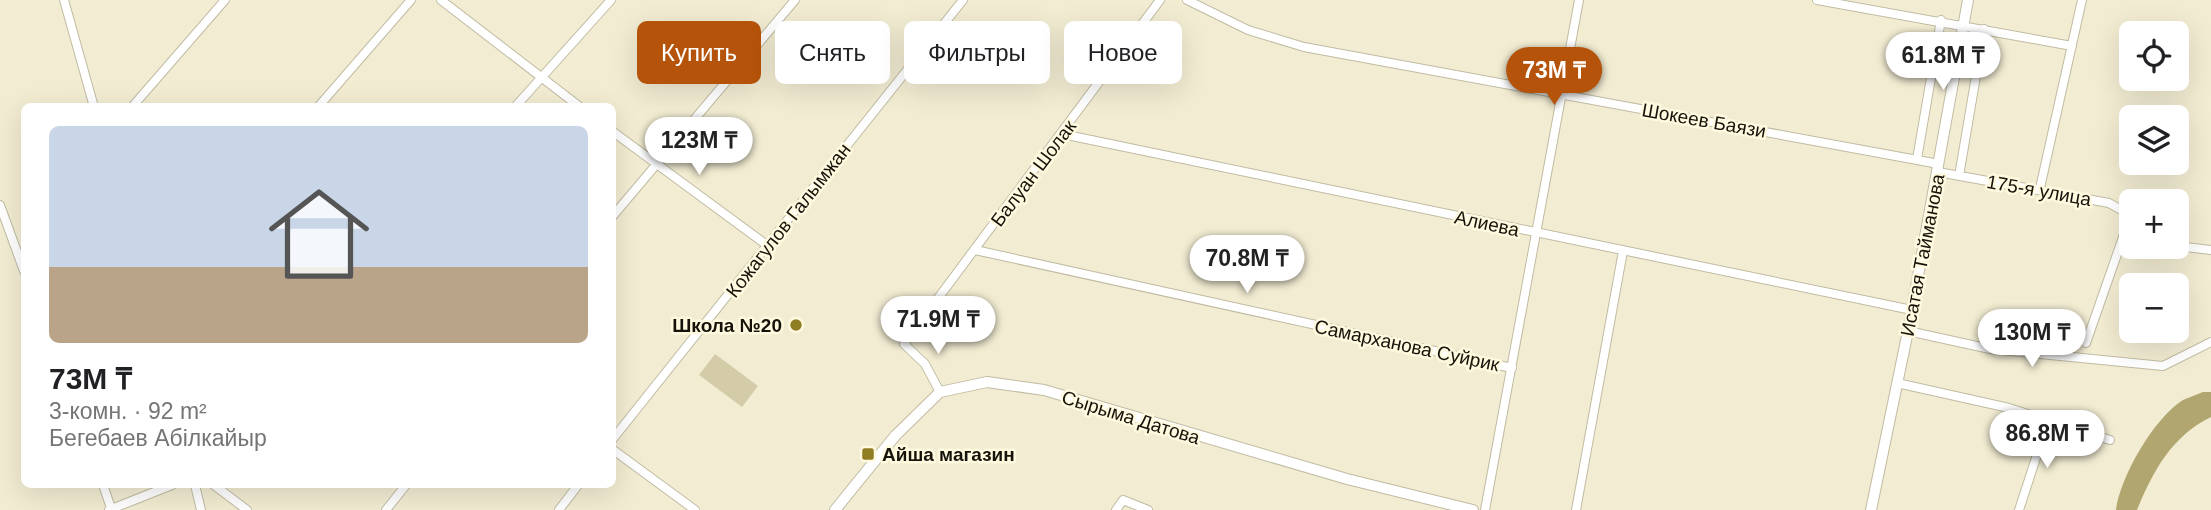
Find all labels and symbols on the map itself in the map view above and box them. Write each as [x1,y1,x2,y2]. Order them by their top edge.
pin: 61.8M ₸ [1878,32,2008,92]
pin: 73M ₸ [1505,48,1603,107]
street label: Шокеев Баязи [1640,99,1768,142]
street label: Балуан Шолак [987,116,1080,230]
pin: 123M ₸ [642,118,756,177]
street label: Кожагулов Галымжан [722,139,855,301]
street label: 175-я улица [1985,171,2093,210]
street label: Исатая Тайманова [1896,172,1949,338]
street label: Алиева [1453,206,1521,241]
pin: 70.8M ₸ [1182,236,1312,295]
pin: 71.9M ₸ [873,296,1003,356]
pin: 130M ₸ [1975,310,2089,369]
place label: Школа №20 [672,315,782,336]
street label: Самарханова Суйрик [1313,316,1502,375]
marker: Школа №20 [788,317,804,333]
street label: Сырыма Датова [1059,387,1203,449]
pin: 86.8M ₸ [1982,410,2112,470]
place label: Айша магазин [882,444,1015,465]
marker: Айша магазин [860,446,876,462]

